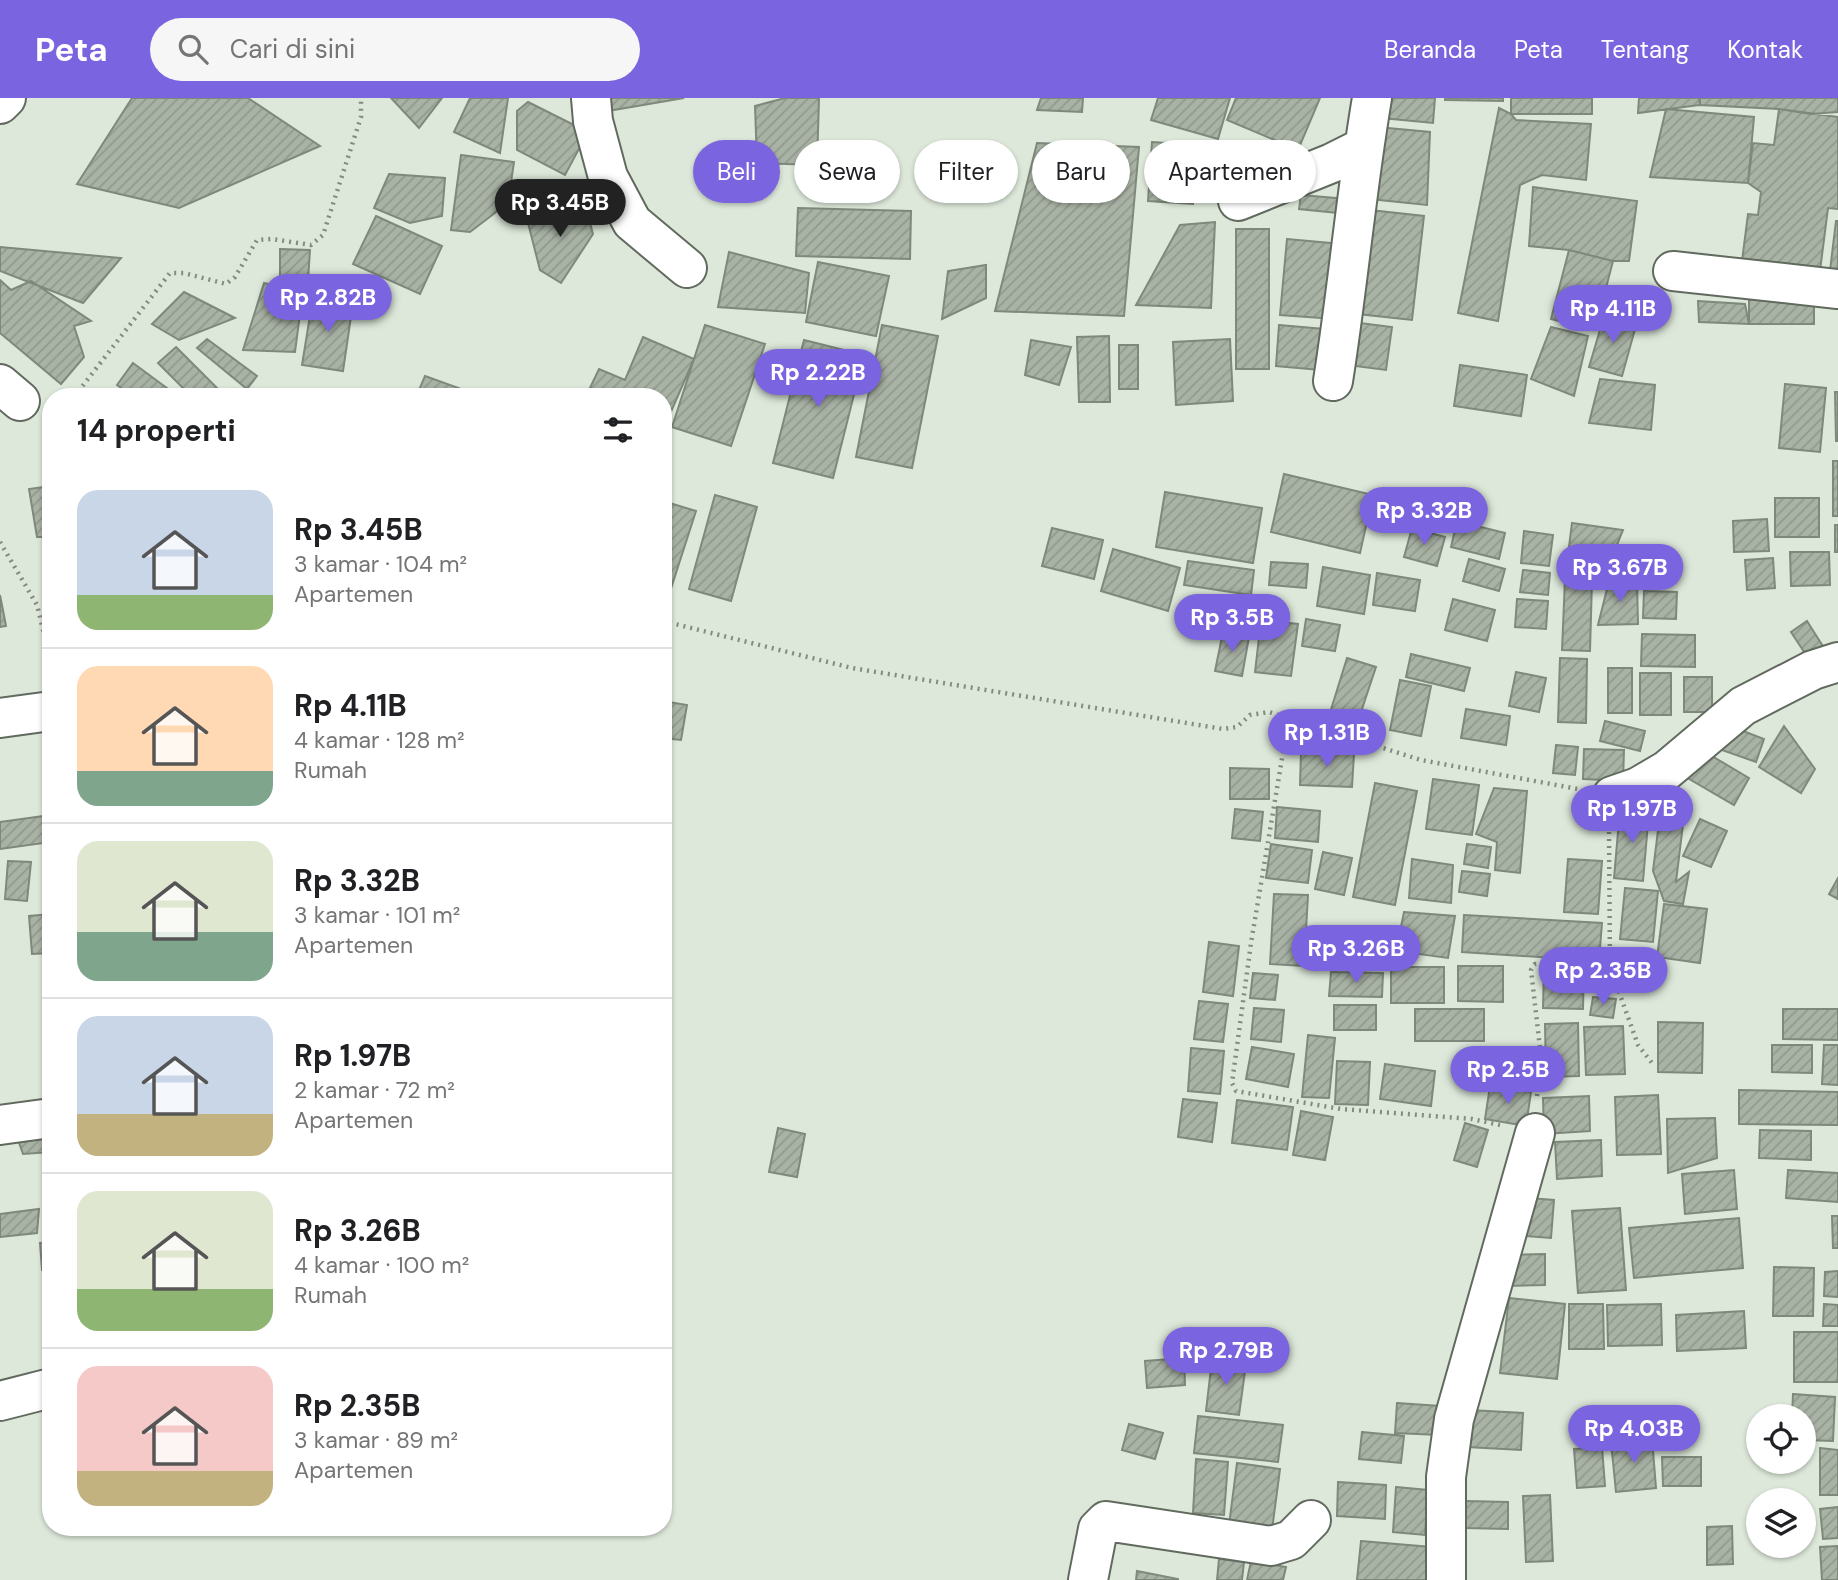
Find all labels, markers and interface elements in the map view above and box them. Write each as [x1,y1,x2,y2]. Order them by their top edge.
search box [150,18,640,81]
text: Peta [35,28,108,71]
icon: search [174,30,212,68]
text: Cari di sini [230,32,355,66]
text: Beranda [1384,34,1476,65]
text: Peta [1514,34,1563,65]
text: Tentang [1601,34,1689,65]
text: Kontak [1727,34,1803,65]
chip: Beli [693,140,780,203]
chip: Sewa [794,140,900,203]
chip: Filter [914,140,1018,203]
chip: Baru [1032,140,1130,203]
chip: Apartemen [1144,140,1316,203]
pin: Rp 3.45B [488,180,632,239]
text: Rp 3.45B [511,187,609,217]
pin: Rp 2.82B [256,274,400,334]
text: Rp 2.82B [280,282,376,312]
pin: Rp 4.11B [1541,286,1685,345]
text: Rp 4.11B [1570,293,1656,323]
pin: Rp 2.22B [746,350,890,409]
text: Rp 2.22B [770,357,866,387]
text: 14 properti [77,411,236,450]
icon: filters [599,411,637,449]
pin: Rp 3.32B [1352,488,1496,547]
text: Rp 3.32B [1376,495,1472,525]
text: Rp 3.45B [294,510,423,549]
icon: home [133,518,217,602]
pin: Rp 3.67B [1548,545,1692,604]
text: 3 kamar · 104 m² [294,549,467,579]
text: Rp 3.67B [1572,552,1668,582]
text: Apartemen [294,579,413,609]
pin: Rp 3.5B [1167,594,1297,654]
text: Rp 3.5B [1190,602,1274,632]
text: Rp 4.11B [294,686,407,725]
icon: home [133,694,217,778]
pin: Rp 1.31B [1255,710,1399,769]
text: Rp 1.31B [1284,717,1370,747]
text: 4 kamar · 128 m² [294,725,465,755]
text: Rumah [294,755,367,785]
pin: Rp 1.97B [1560,786,1704,845]
text: Rp 1.97B [1587,793,1677,823]
text: Rp 3.32B [294,861,420,900]
icon: home [133,869,217,953]
text: 3 kamar · 101 m² [294,900,460,930]
pin: Rp 3.26B [1284,926,1428,985]
text: Apartemen [294,930,413,960]
text: Rp 3.26B [1307,933,1405,963]
pin: Rp 2.35B [1531,948,1675,1007]
text: Rp 2.35B [1555,955,1651,985]
text: Rp 1.97B [294,1036,411,1075]
icon: home [133,1044,217,1128]
pin: Rp 2.5B [1443,1046,1573,1106]
text: Rp 2.5B [1466,1054,1550,1084]
text: 2 kamar · 72 m² [294,1075,455,1105]
text: Apartemen [294,1105,413,1135]
text: Rp 3.26B [294,1211,421,1250]
icon: home [133,1219,217,1303]
text: 4 kamar · 100 m² [294,1250,469,1280]
text: Rumah [294,1280,367,1310]
pin: Rp 2.79B [1154,1328,1298,1387]
text: Rp 2.79B [1179,1335,1273,1365]
text: Rp 2.35B [294,1386,420,1425]
icon: home [133,1394,217,1478]
map controls [1746,1404,1816,1558]
button: locate [1746,1404,1816,1474]
pin: Rp 4.03B [1562,1406,1706,1465]
text: Rp 4.03B [1584,1413,1684,1443]
text: 3 kamar · 89 m² [294,1425,458,1455]
text: Apartemen [294,1455,413,1485]
button: layers [1746,1488,1816,1558]

